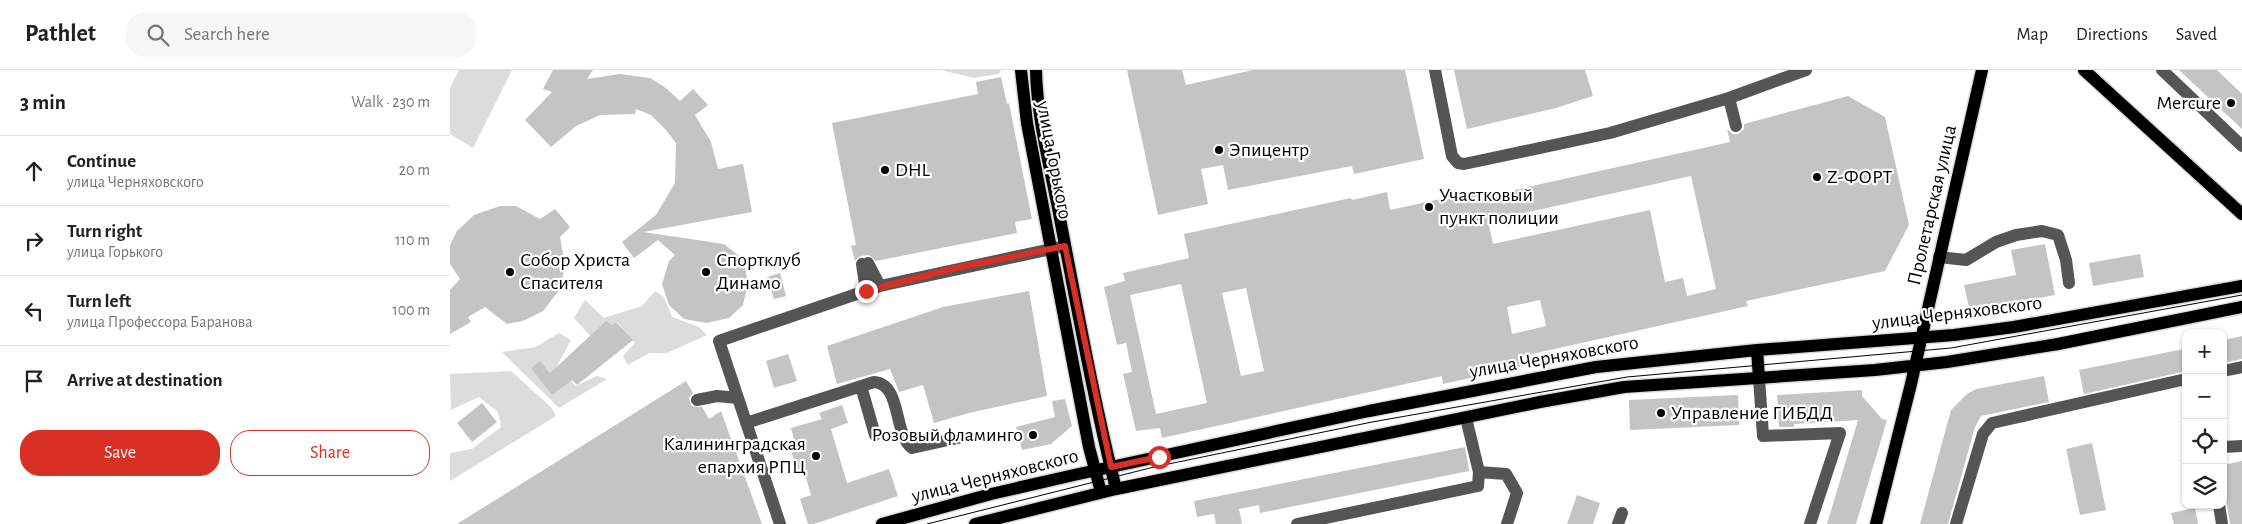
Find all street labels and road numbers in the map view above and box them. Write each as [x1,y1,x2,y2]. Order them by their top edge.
street label: улица Горького [1033,98,1075,221]
street label: Пролетарская улица [1904,123,1960,287]
street label: улица Черняховского [1870,293,2043,333]
street label: улица Черняховского [1467,332,1640,382]
street label: улица Черняховского [909,446,1080,507]

